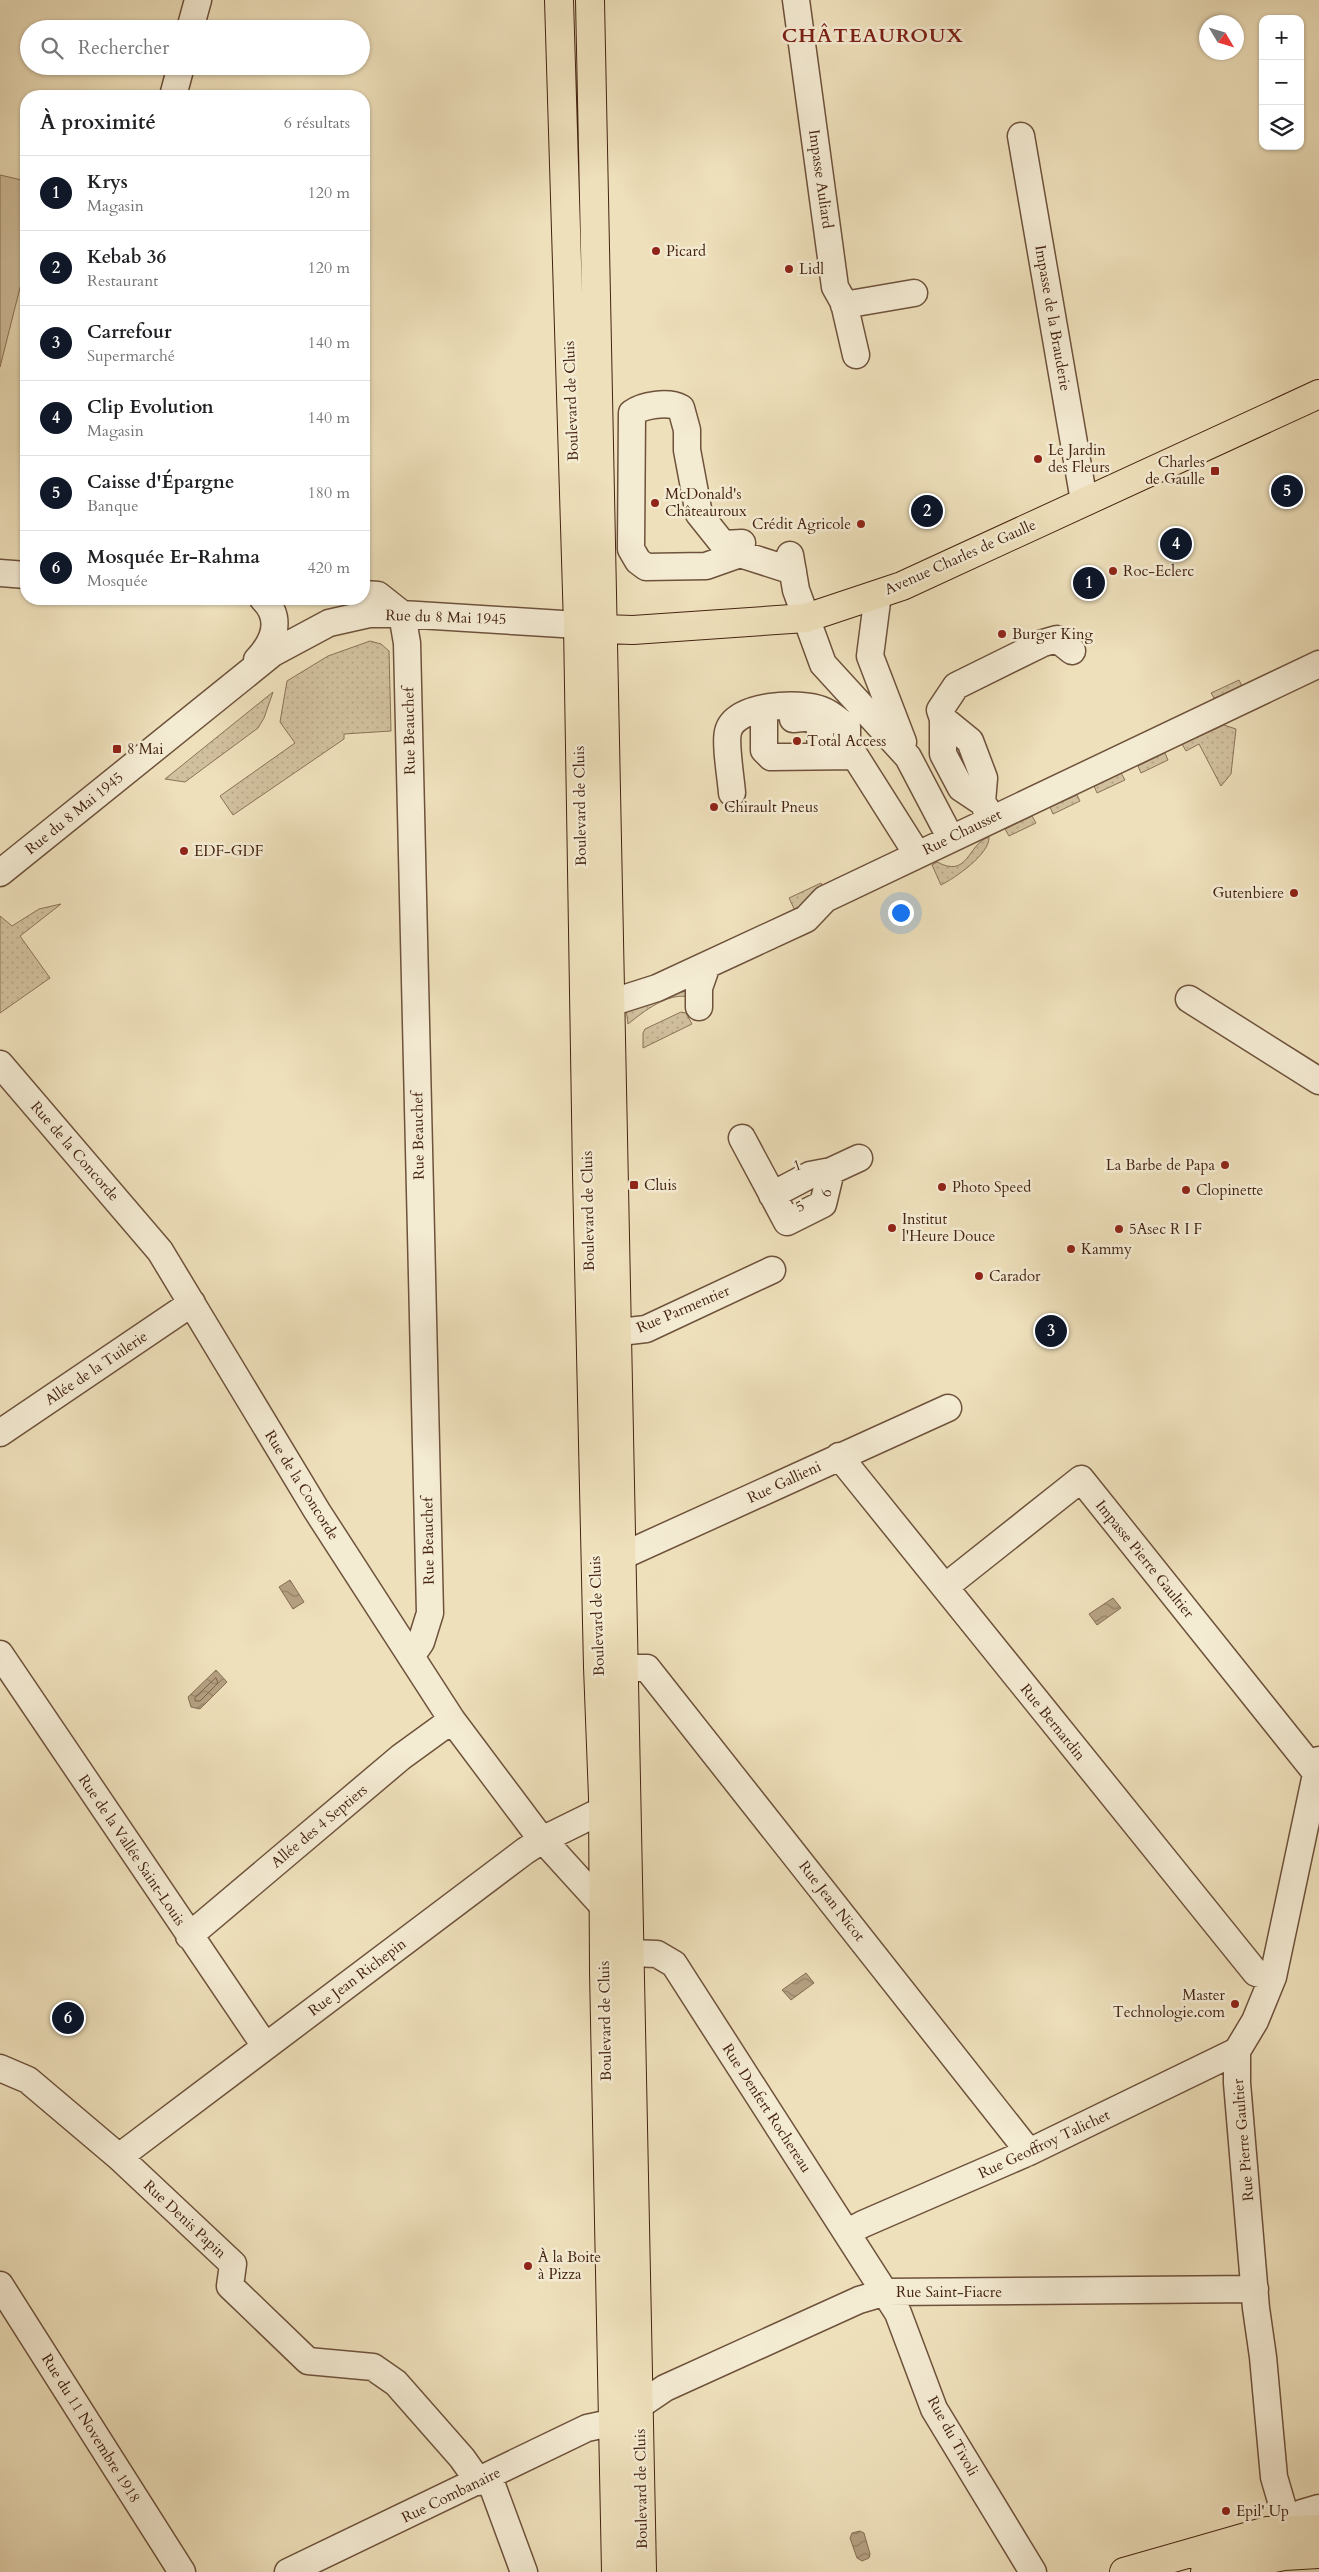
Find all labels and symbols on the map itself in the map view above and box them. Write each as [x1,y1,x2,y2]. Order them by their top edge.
north arrow [1199,15,1244,60]
district label: CHÂTEAUROUX [782,22,964,49]
street label: Impasse Auliard [804,128,838,230]
place label: Picard [666,241,706,261]
street label: Impasse de la Brauderie [1030,243,1076,393]
marker: Picard [650,245,662,257]
place label: Lidl [799,259,824,279]
marker: Lidl [783,263,795,275]
street label: Boulevard de Cluis [559,341,583,461]
place label: Le Jardin des Fleurs [1048,440,1110,477]
place label: Charles de Gaulle [1145,452,1205,489]
marker: Le Jardin des Fleurs [1032,453,1044,465]
marker: Charles de Gaulle [1209,465,1221,477]
pin: 5 [1271,472,1303,510]
place label: McDonald's Châteauroux [665,484,747,521]
pin: 2 [911,492,943,530]
marker: McDonald's Châteauroux [649,497,661,509]
place label: Crédit Agricole [752,514,851,534]
street label: Avenue Charles de Gaulle [881,514,1039,599]
marker: Crédit Agricole [855,518,867,530]
pin: 4 [1160,525,1192,563]
place label: Roc-Eclerc [1123,561,1194,581]
pin: 1 [1073,564,1105,602]
marker: Roc-Eclerc [1107,565,1119,577]
street label: Rue du 8 Mai 1945 [385,605,507,629]
place label: Burger King [1012,624,1094,644]
marker: Burger King [996,628,1008,640]
street label: Rue Beauchef [398,685,420,775]
place label: Total Access [807,731,886,751]
marker: Total Access [791,735,803,747]
place label: 8 Mai [127,739,164,759]
marker: 8 Mai [111,743,123,755]
street label: Boulevard de Cluis [569,746,591,866]
street label: Rue du 8 Mai 1945 [21,767,127,859]
place label: Chirault Pneus [724,797,818,817]
marker: Chirault Pneus [708,801,720,813]
street label: Rue Chausset [919,804,1005,860]
place label: EDF-GDF [194,841,263,861]
marker: EDF-GDF [178,845,190,857]
place label: Gutenbiere [1212,883,1284,903]
marker: Gutenbiere [1288,887,1300,899]
your location [888,900,914,926]
street label: Rue Beauchef [407,1090,429,1180]
street label: Rue de la Concorde [26,1097,124,1205]
street label: Boulevard de Cluis [577,1151,599,1271]
street label: 1 [790,1154,804,1176]
place label: La Barbe de Papa [1106,1155,1216,1175]
marker: La Barbe de Papa [1219,1159,1231,1171]
place label: Cluis [644,1175,677,1195]
place label: Photo Speed [952,1177,1031,1197]
marker: Cluis [628,1179,640,1191]
place label: Clopinette [1196,1180,1263,1200]
marker: Photo Speed [936,1181,948,1193]
marker: Clopinette [1180,1184,1192,1196]
street label: 6 [815,1187,837,1199]
street label: 5 [792,1195,808,1217]
place label: Institut l'Heure Douce [902,1209,995,1246]
place label: 5Asec R I F [1129,1219,1202,1239]
marker: Institut l'Heure Douce [886,1222,898,1234]
marker: 5Asec R I F [1113,1223,1125,1235]
place label: Kammy [1081,1239,1132,1259]
marker: Kammy [1065,1243,1077,1255]
place label: Carador [989,1266,1041,1286]
marker: Carador [973,1270,985,1282]
street label: Rue Parmentier [633,1280,733,1338]
pin: 3 [1035,1312,1067,1350]
street label: Allée de la Tuilerie [41,1326,151,1410]
street label: Rue de la Concorde [260,1426,344,1544]
street label: Rue Gallieni [744,1456,824,1508]
street label: Rue Beauchef [417,1495,439,1585]
street label: Impasse Pierre Gaultier [1091,1496,1199,1623]
street label: Boulevard de Cluis [585,1556,609,1676]
street label: Rue Bernardin [1016,1680,1090,1765]
street label: Rue de la Vallée Saint-Louis [74,1771,190,1929]
street label: Allée des 4 Septiers [267,1780,371,1872]
street label: Rue Jean Nicot [794,1857,870,1946]
street label: Rue Jean Richepin [304,1933,410,2020]
street label: Boulevard de Cluis [594,1961,616,2081]
place label: Master Technologie.com [1113,1985,1226,2022]
marker: Master Technologie.com [1229,1998,1241,2010]
pin: 6 [52,1999,84,2037]
street label: Rue Denfert Rochereau [718,2040,816,2176]
street label: Rue Pierre Gaultier [1228,2077,1258,2202]
street label: Rue Geoffroy Talichet [975,2105,1113,2183]
street label: Rue Denis Papin [139,2175,231,2263]
place label: À la Boite à Pizza [538,2247,601,2284]
marker: À la Boite à Pizza [522,2260,534,2272]
street label: Rue Saint-Fiacre [896,2282,1002,2302]
street label: Rue du 11 Novembre 1918 [37,2350,145,2506]
street label: Rue du Tivoli [923,2392,983,2480]
street label: Boulevard de Cluis [630,2429,652,2549]
street label: Rue Combanaire [398,2462,504,2528]
place label: Epil' Up [1236,2501,1289,2521]
marker: Epil' Up [1220,2505,1232,2517]

